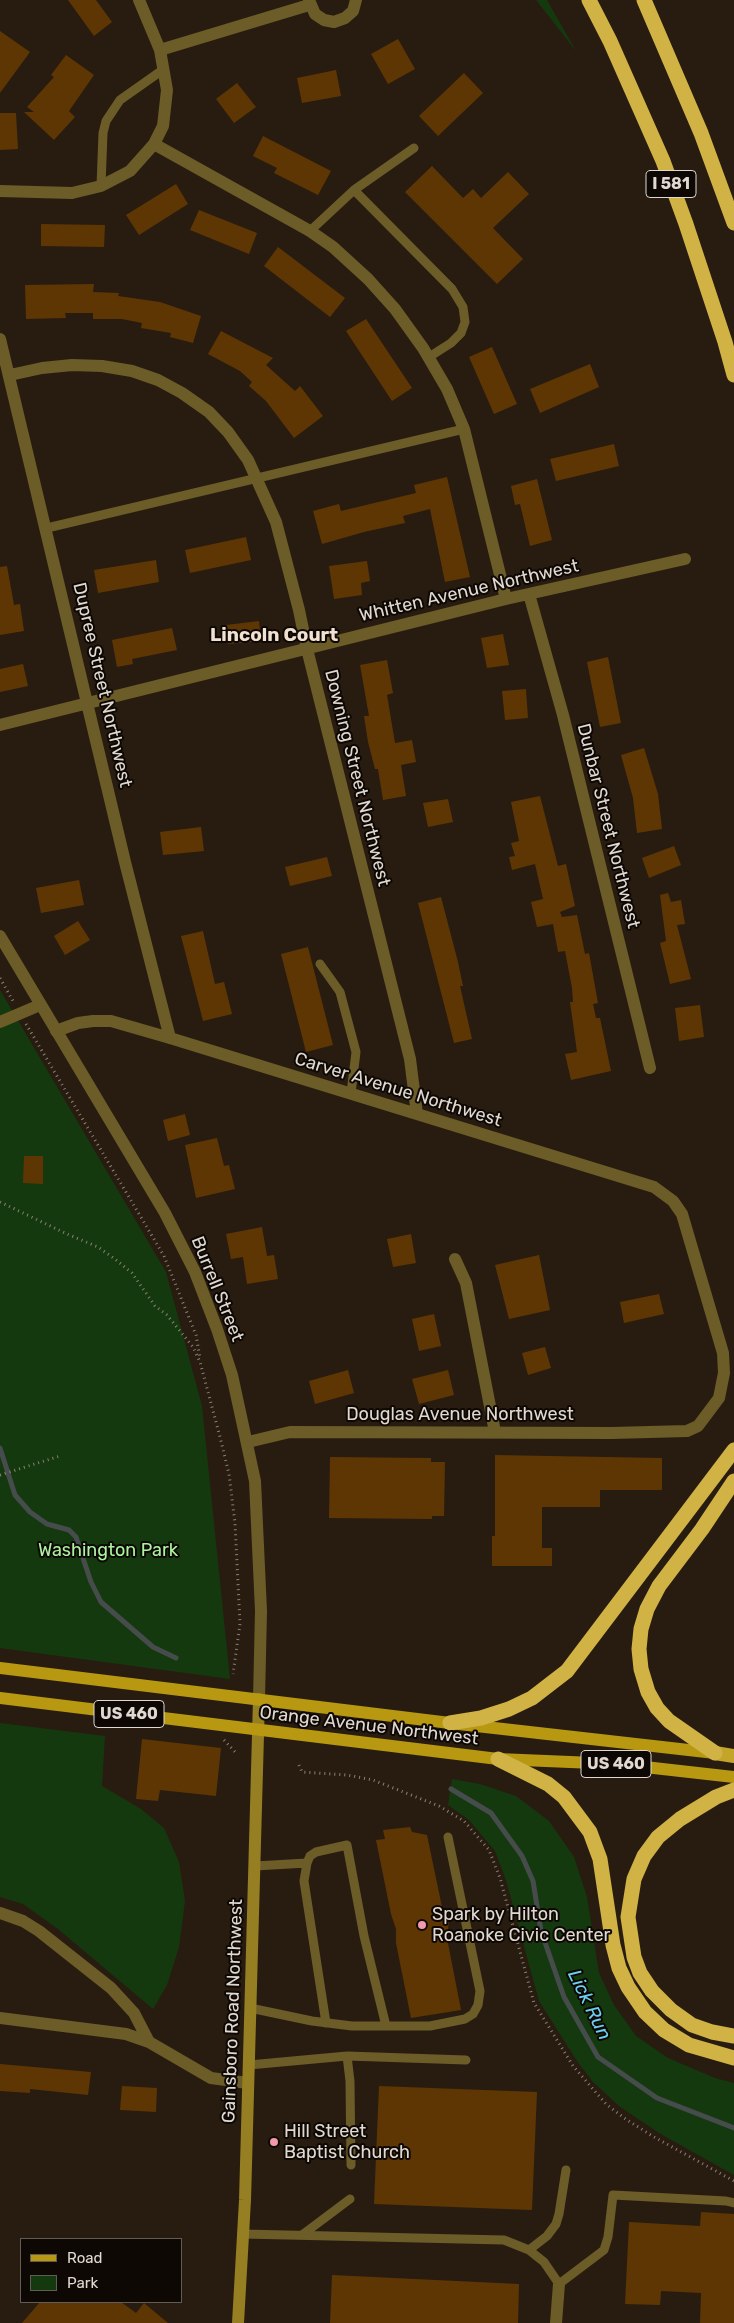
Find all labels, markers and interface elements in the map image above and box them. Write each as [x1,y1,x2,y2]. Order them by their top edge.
road number: I 581 [646,170,696,198]
street label: Whitten Avenue Northwest [357,555,581,627]
street label: Dupree Street Northwest [68,580,136,790]
district label: Lincoln Court [210,625,338,647]
street label: Downing Street Northwest [320,667,394,889]
street label: Dunbar Street Northwest [572,721,644,931]
street label: Carver Avenue Northwest [292,1048,504,1132]
street label: Burrell Street [186,1233,248,1345]
street label: Douglas Avenue Northwest [346,1404,574,1426]
park label: Washington Park [38,1540,178,1562]
road number: US 460 [94,1700,164,1728]
street label: Orange Avenue Northwest [258,1702,480,1750]
road number: US 460 [581,1750,651,1778]
street label: Gainsboro Road Northwest [218,1899,248,2123]
place label: Spark by Hilton Roanoke Civic Center [432,1904,610,1946]
marker: Spark by Hilton Roanoke Civic Center [416,1919,428,1931]
water label: Lick Run [562,1966,616,2044]
place label: Hill Street Baptist Church [284,2121,410,2164]
marker: Hill Street Baptist Church [268,2136,280,2148]
legend [20,2238,182,2303]
text: Road [67,2249,103,2267]
text: Park [67,2274,98,2292]

